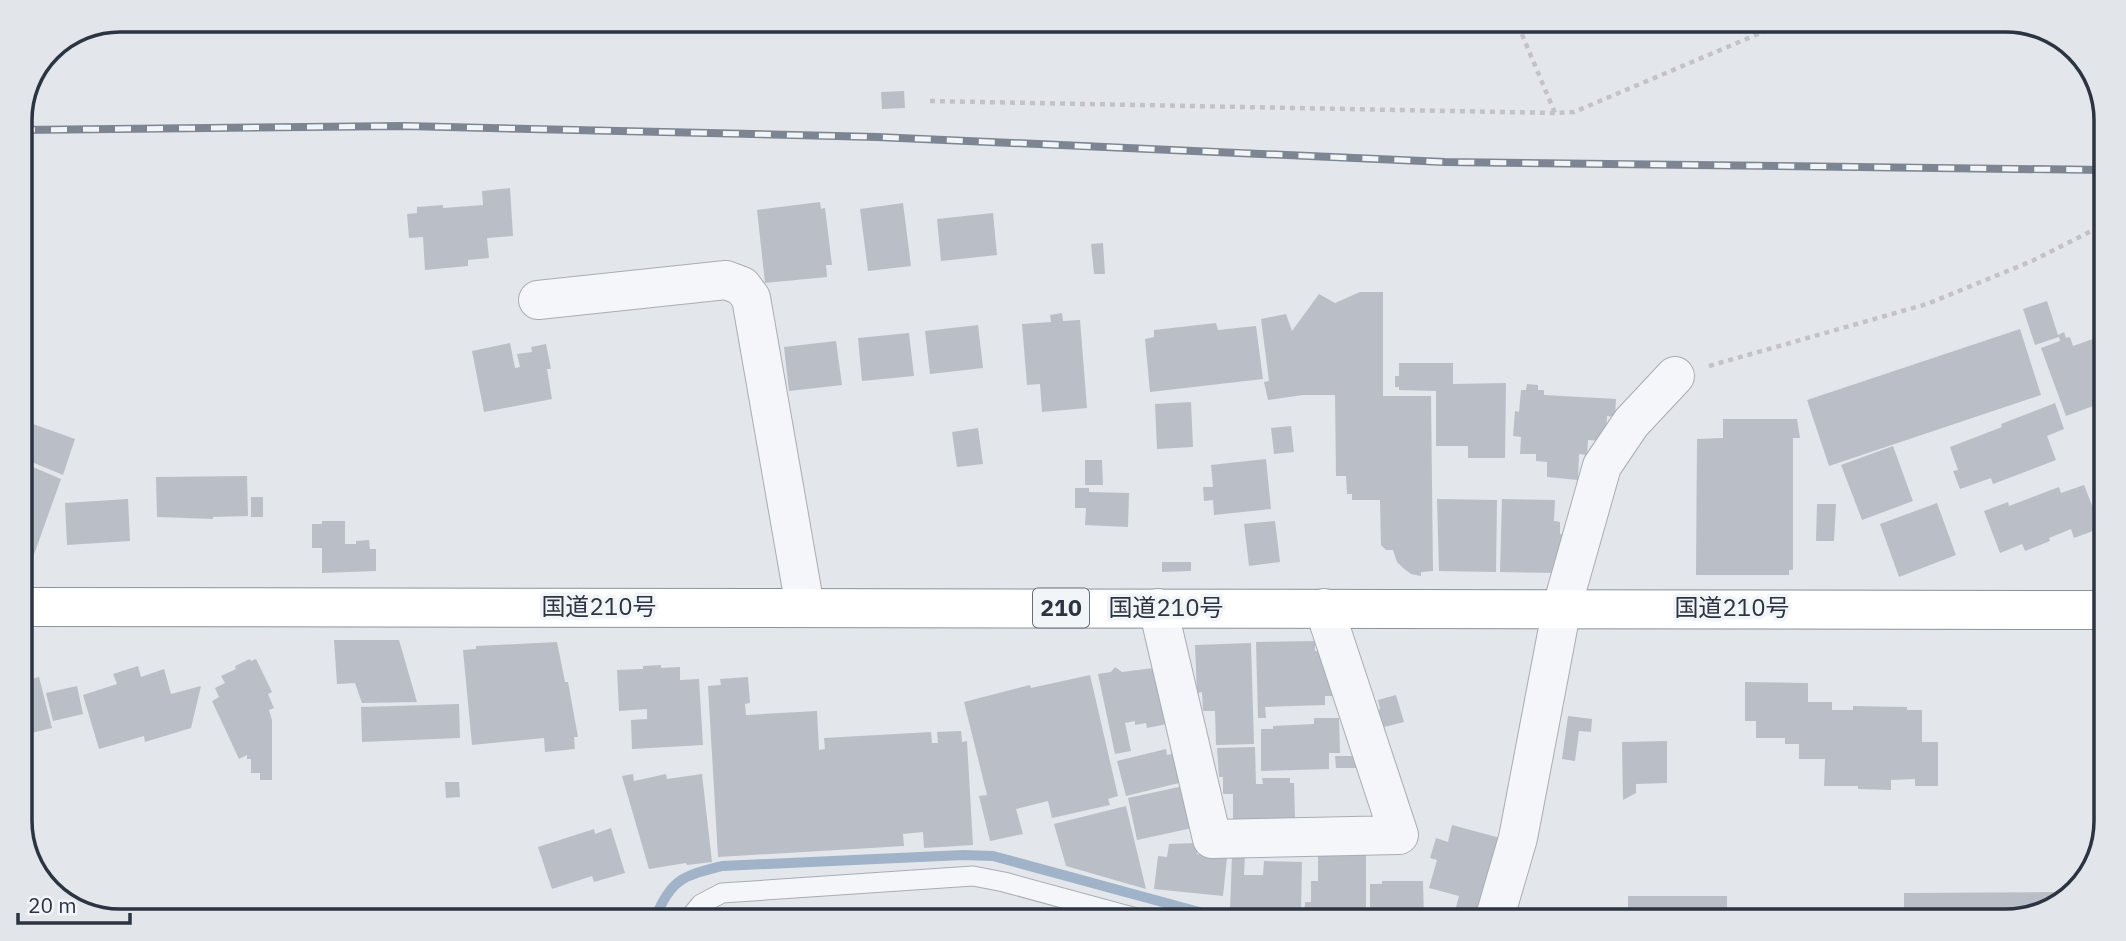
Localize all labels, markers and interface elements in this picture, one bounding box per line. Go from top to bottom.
road number: 210 [1033,588,1089,628]
street label: 国道210号 [541,590,657,622]
street label: 国道210号 [1108,591,1224,623]
street label: 国道210号 [1674,591,1790,623]
scale bar [18,881,130,925]
text: 20 m [28,891,77,919]

